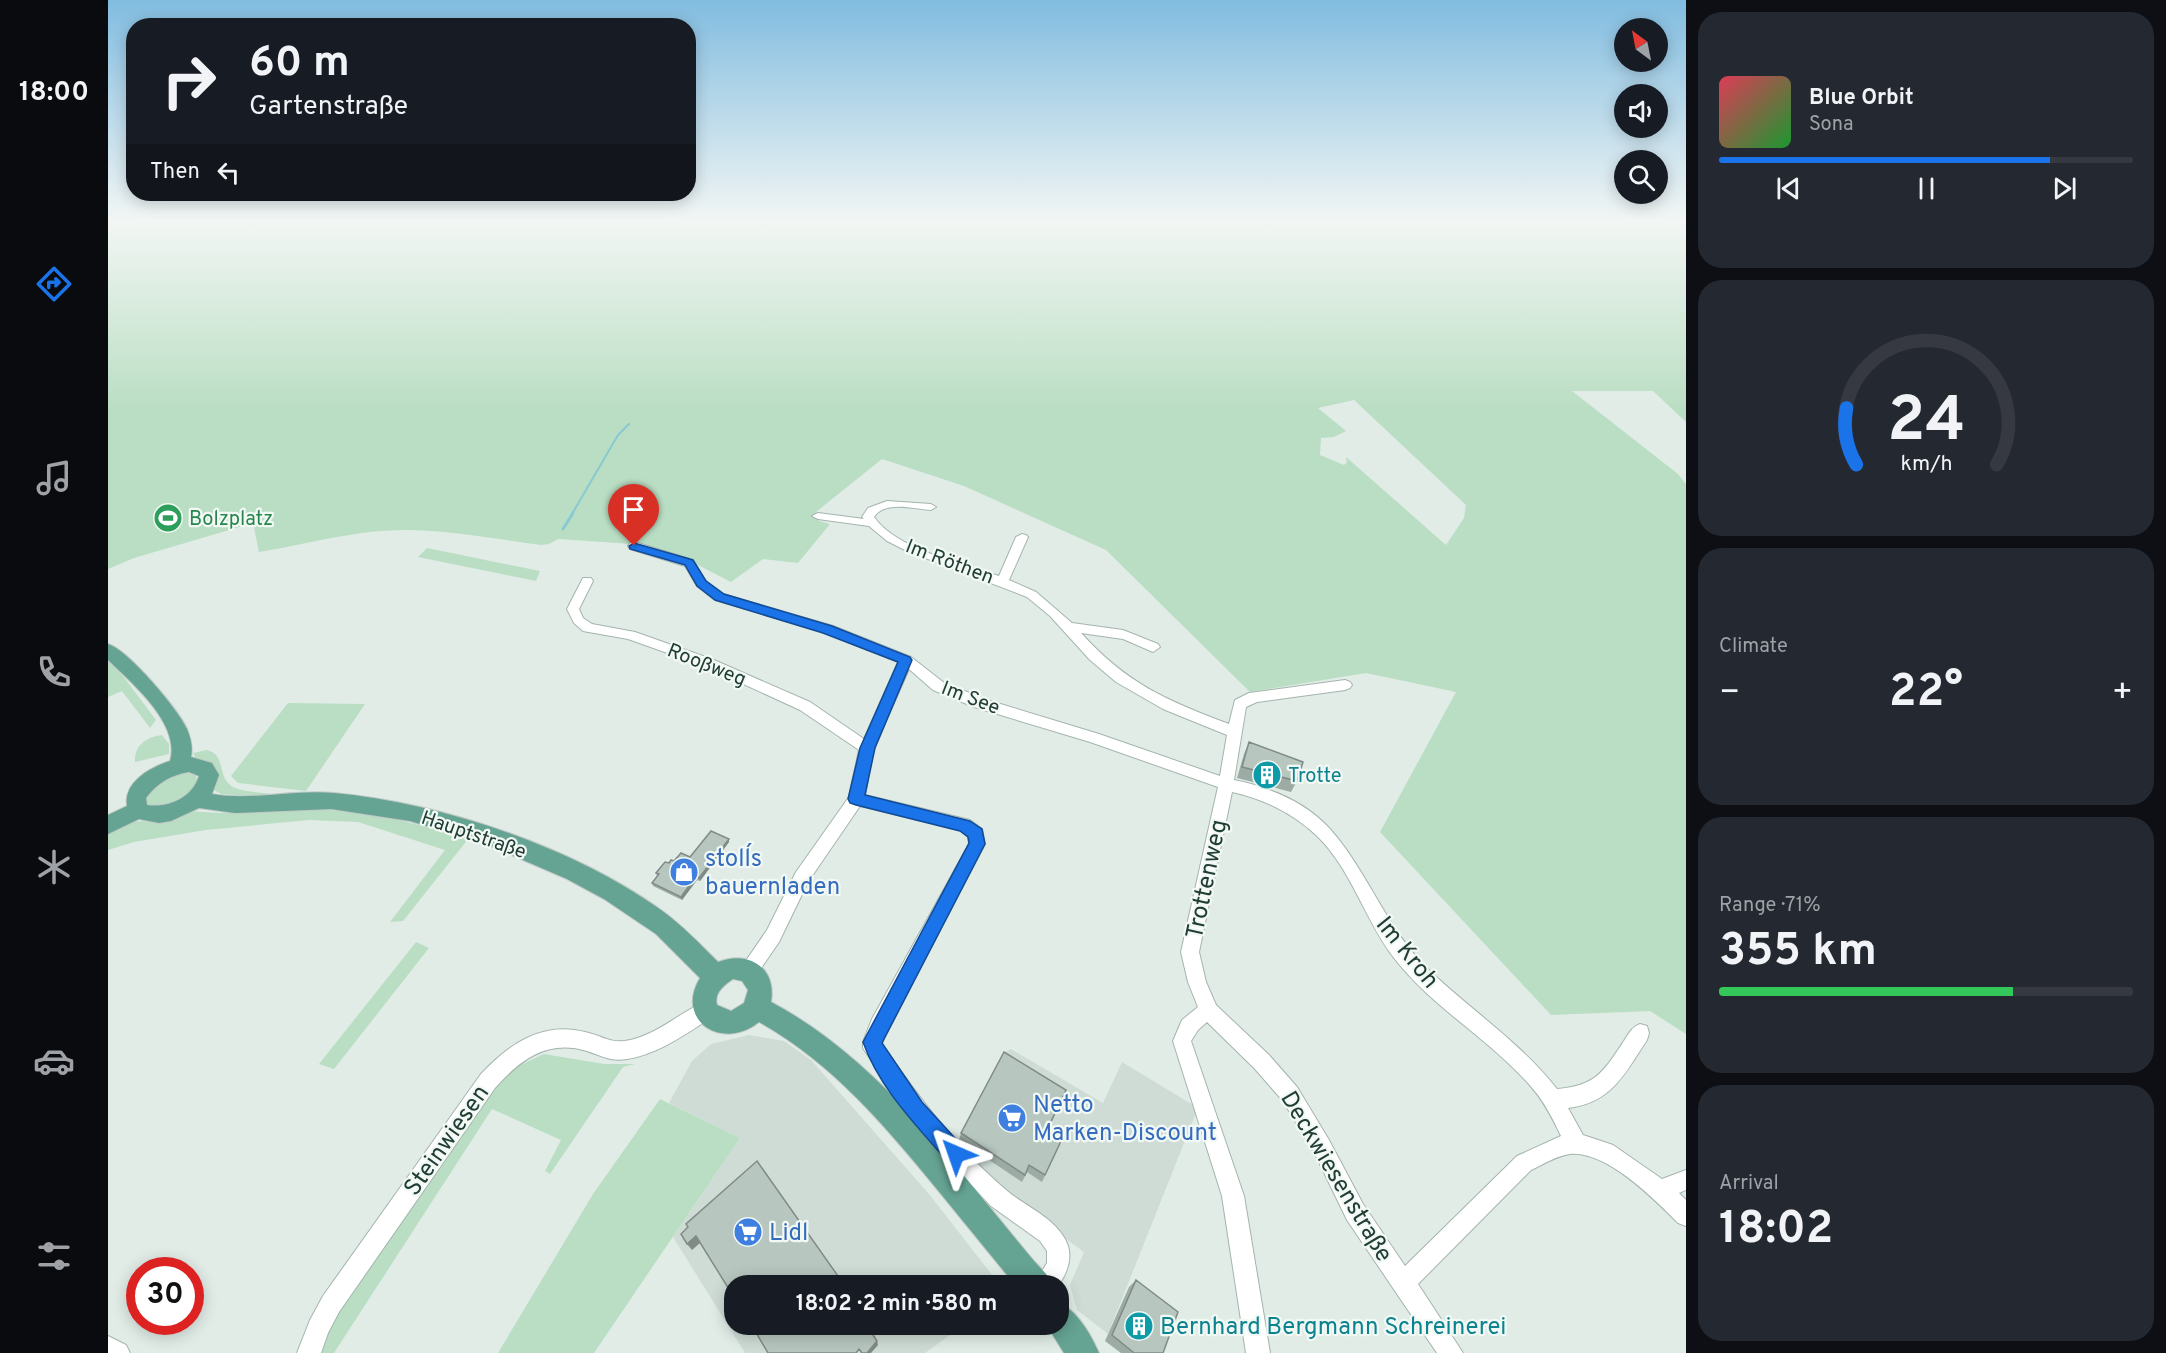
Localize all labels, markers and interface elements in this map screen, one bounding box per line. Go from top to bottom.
north arrow [1614,18,1668,72]
map controls [1614,18,1668,204]
text: 60 m [249,38,350,91]
icon: right [150,42,228,120]
text: 18:00 [19,76,89,110]
button: sound [1614,84,1668,138]
text: Blue Orbit [1809,85,1914,112]
text: Gartenstraße [249,90,408,124]
text: Sona [1809,112,1854,138]
button: search [1614,150,1668,204]
icon: left [212,156,245,189]
text: Then [150,159,200,186]
icon: previous [1772,172,1805,205]
icon: pause [1910,172,1943,205]
icon: next [2048,172,2081,205]
icon: directions [33,263,75,305]
text: 24 [1887,384,1965,463]
text: km/h [1900,452,1952,479]
icon: music [33,457,75,499]
pin [608,484,659,546]
icon: arrive [617,493,650,526]
sports icon: Bolzplatz [152,502,184,534]
place label: Bolzplatz [189,507,273,533]
street label: Im Röthen [901,534,997,592]
text: Climate [1719,634,1788,660]
street label: Rooßweg [663,638,750,693]
icon: phone [33,651,75,693]
text: 22° [1889,665,1963,722]
text: − [1719,673,1740,715]
text: + [2112,673,2133,715]
street label: Im See [937,676,1003,722]
building icon: Trotte [1251,759,1283,791]
place label: Trotte [1288,764,1342,790]
street label: Hauptstraße [417,806,529,866]
street label: Trottenweg [1181,817,1235,942]
place label: stoll´s bauernladen [705,843,840,903]
icon: climate [33,846,75,888]
shop icon: stoll´s bauernladen [668,856,700,888]
text: Range · 71% [1719,893,1821,919]
street label: Im Kroh [1368,911,1445,995]
text: 355 km [1719,924,1877,981]
icon: car [33,1040,75,1082]
street label: Steinwiesen [398,1080,497,1203]
street label: Deckwiesenstraße [1272,1086,1398,1268]
place label: Netto Marken-Discount [1033,1091,1217,1149]
supermarket icon: Netto Marken-Discount [996,1102,1028,1134]
position arrow [924,1122,988,1186]
text: Arrival [1719,1171,1779,1197]
text: 18:02 [1719,1202,1833,1259]
supermarket icon: Lidl [732,1216,764,1248]
place label: Lidl [769,1219,808,1249]
icon: filters [33,1235,75,1277]
speed limit sign: 30 [126,1257,204,1335]
text: 18:02 · 2 min · 580 m [796,1291,997,1318]
building icon: Bernhard Bergmann Schreinerei [1123,1310,1155,1342]
place label: Bernhard Bergmann Schreinerei [1160,1313,1506,1343]

